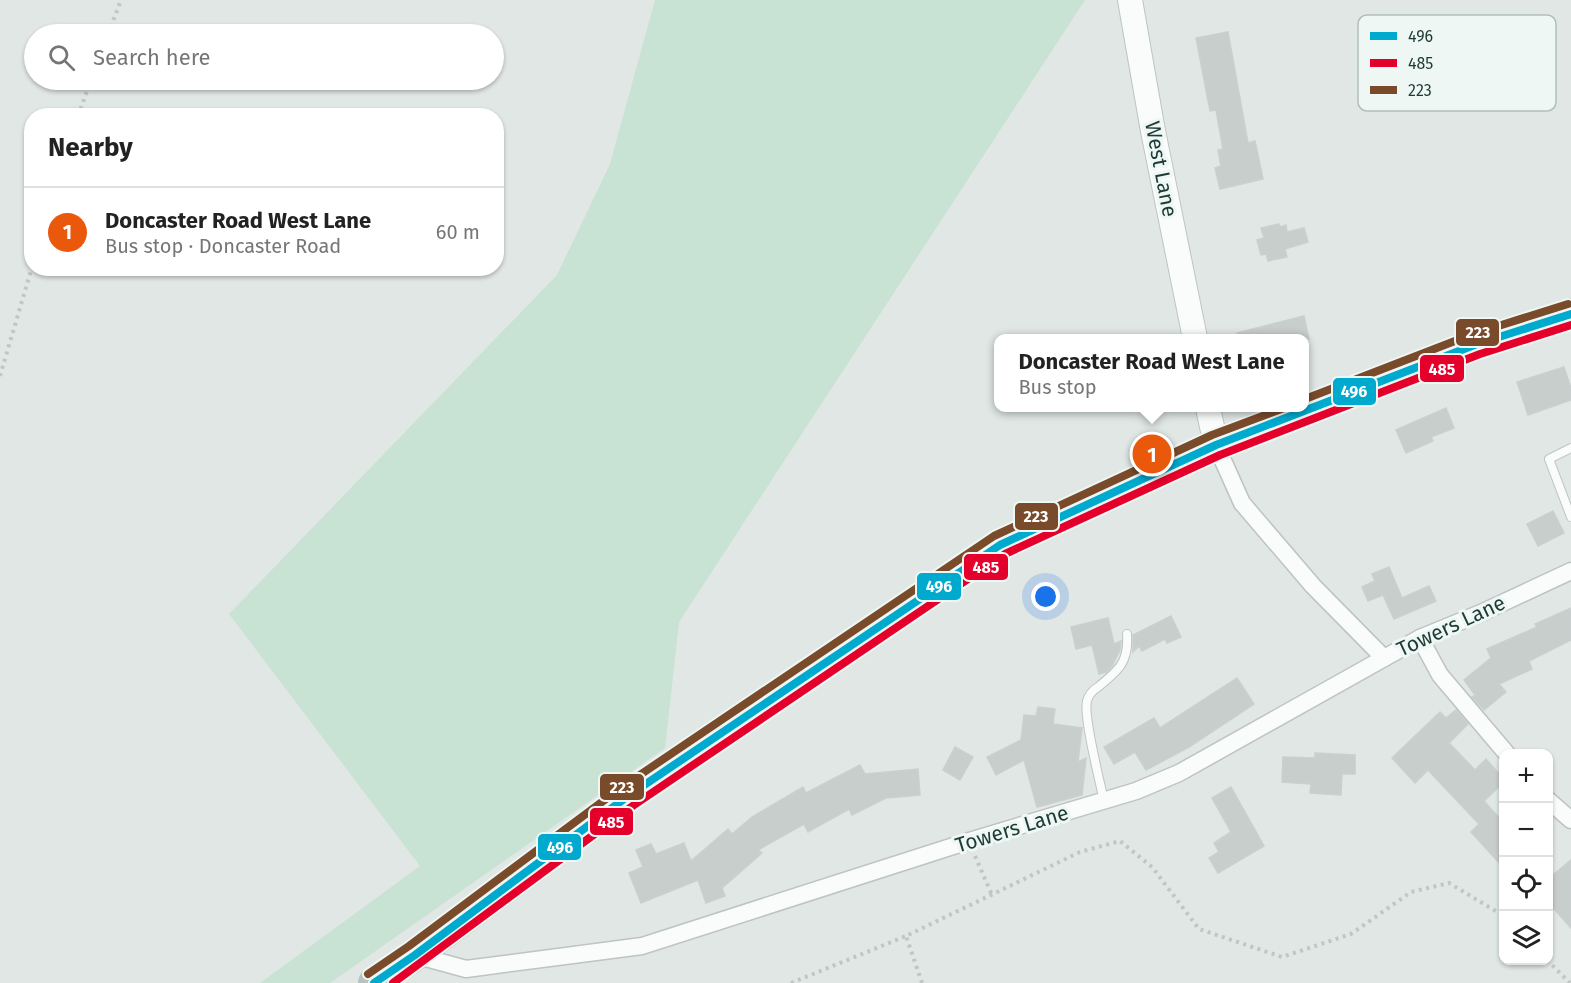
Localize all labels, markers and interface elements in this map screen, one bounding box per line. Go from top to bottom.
legend [1358,15,1556,111]
search box [24,24,504,90]
text: 496 [1408,27,1433,46]
icon: search [45,41,78,74]
text: Search here [93,44,211,71]
text: 485 [1408,54,1433,73]
text: 223 [1408,81,1432,100]
street label: West Lane [1139,119,1183,219]
text: Nearby [48,132,133,163]
text: Doncaster Road West Lane [105,207,371,234]
text: 1 [63,220,72,244]
text: 60 m [436,220,480,244]
text: Bus stop · Doncaster Road [105,234,341,258]
line badge: 223 [1455,318,1500,347]
text: 223 [1466,323,1490,342]
popup [994,334,1309,412]
text: Doncaster Road West Lane [1018,348,1285,375]
line badge: 485 [1419,354,1465,383]
text: 485 [1429,360,1456,379]
text: Bus stop [1018,375,1097,399]
line badge: 496 [1332,377,1377,406]
text: 496 [1341,382,1367,401]
pin: 1 [1132,432,1172,476]
line badge: 223 [1014,502,1059,531]
text: 223 [1024,507,1048,526]
line badge: 485 [963,553,1009,581]
text: 485 [973,558,1000,577]
line badge: 496 [916,572,962,601]
text: 496 [926,577,952,596]
your location [1031,582,1060,611]
street label: Towers Lane [1392,589,1510,663]
map controls [1499,749,1553,965]
button: + [1499,749,1553,803]
line badge: 223 [599,773,645,801]
text: 223 [610,778,634,797]
street label: Towers Lane [952,799,1072,859]
button: − [1499,803,1553,857]
line badge: 485 [589,807,634,836]
text: 485 [598,813,625,832]
line badge: 496 [537,833,582,861]
text: 496 [547,838,573,857]
button: locate [1499,857,1553,911]
button: layers [1499,911,1553,965]

